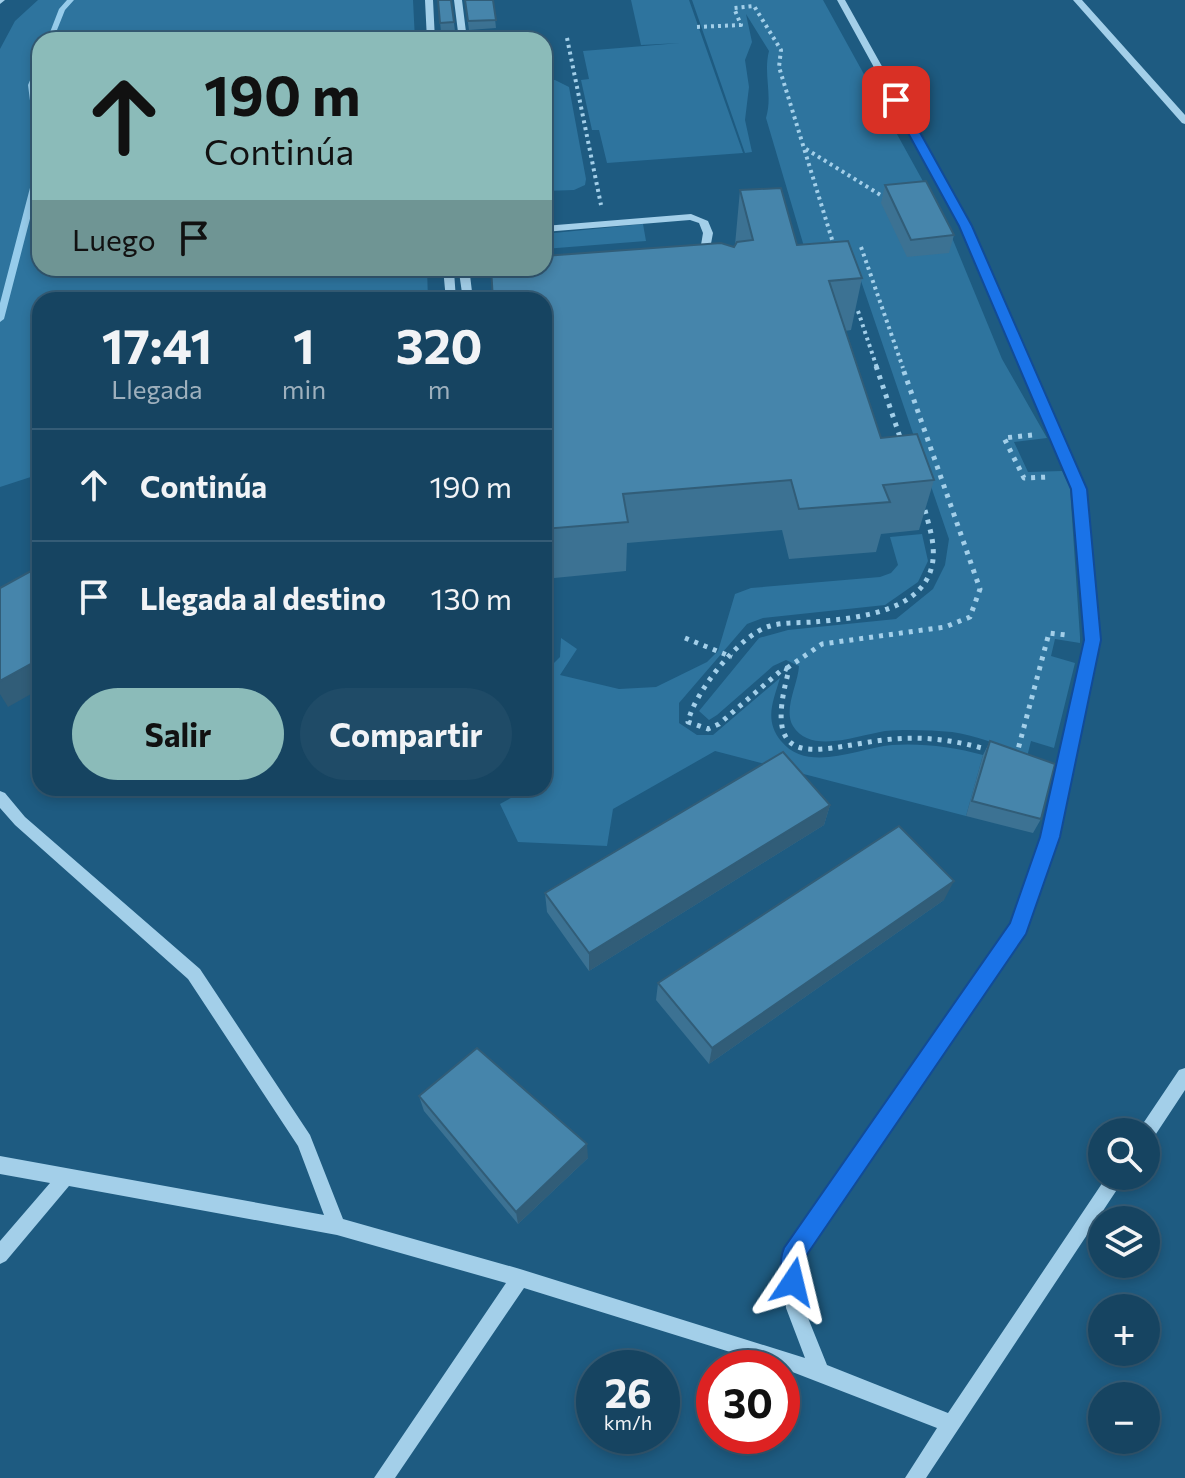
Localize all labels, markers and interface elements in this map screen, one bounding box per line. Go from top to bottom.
text: 190 m [204,59,361,128]
icon: ahead [72,64,176,168]
pin [862,66,930,134]
icon: arrive [874,78,918,122]
text: Continúa [204,128,354,172]
icon: arrive [172,216,216,260]
text: Luego [72,220,156,257]
text: 17:41 [102,315,212,374]
text: 1 [293,315,315,374]
text: 320 [396,315,482,374]
text: Llegada [111,373,203,404]
text: min [282,373,326,404]
text: m [428,373,450,404]
icon: ahead [72,463,116,507]
text: Continúa [140,467,267,504]
text: 190 m [429,467,512,504]
icon: arrive [72,575,116,619]
text: Llegada al destino [140,579,386,616]
text: 130 m [431,579,512,616]
button: Salir [72,688,284,780]
button: Compartir [300,688,512,780]
map controls [1088,1118,1160,1454]
button: search [1088,1118,1160,1190]
button: layers [1088,1206,1160,1278]
position arrow [751,1240,835,1324]
button: + [1088,1294,1160,1366]
speed limit sign: 30 [696,1350,800,1454]
text: 26 [604,1367,652,1416]
button: − [1088,1382,1160,1454]
text: km/h [604,1410,652,1434]

